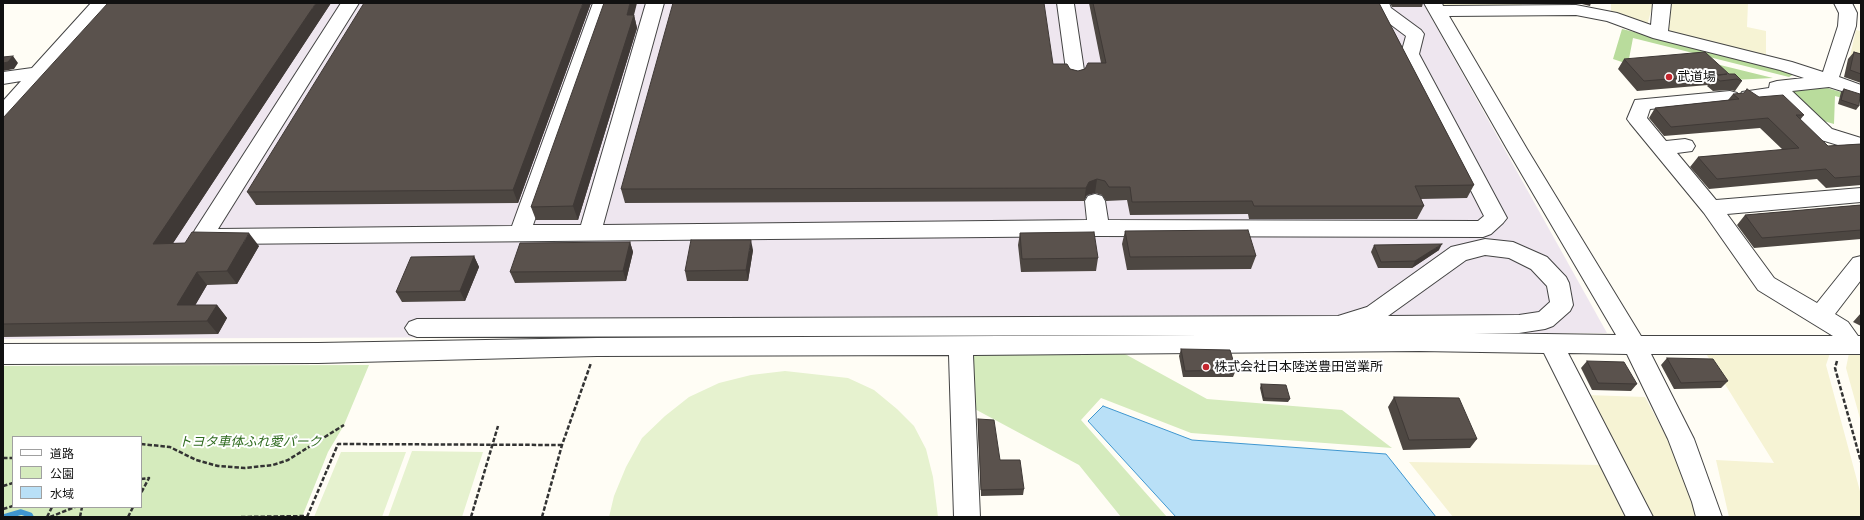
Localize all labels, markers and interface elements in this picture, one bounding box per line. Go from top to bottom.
place label: 武道場 [1677,69,1716,85]
marker: 武道場 [1664,72,1674,82]
place label: 株式会社日本陸送豊田営業所 [1214,359,1383,375]
marker: 株式会社日本陸送豊田営業所 [1201,362,1211,372]
park label: トヨタ車体ふれ愛パーク [179,434,321,450]
legend [12,436,142,508]
text: 道路 [50,447,74,461]
text: 公園 [50,467,74,481]
text: 水域 [50,487,74,501]

